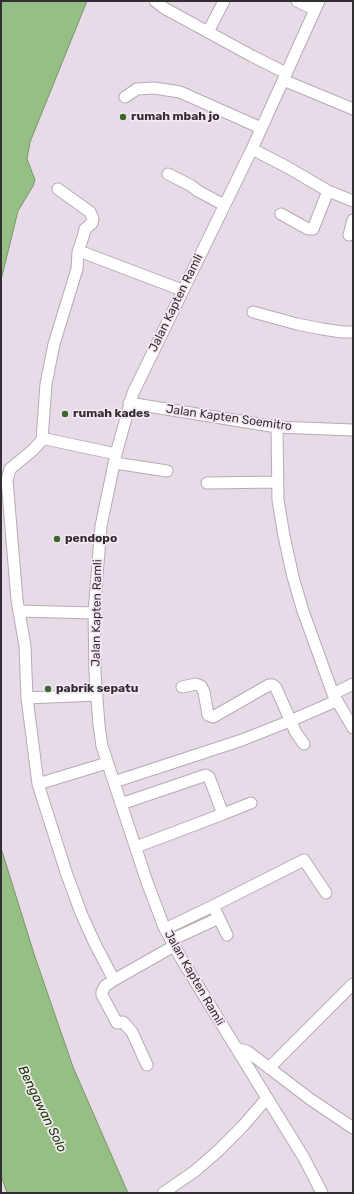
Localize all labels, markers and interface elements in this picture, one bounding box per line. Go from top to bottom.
place label: rumah mbah jo [131,110,220,124]
marker: rumah mbah jo [118,112,128,122]
street label: Jalan Kapten Ramli [146,252,206,354]
street label: Jalan Kapten Soemitro [165,402,293,434]
place label: rumah kades [73,407,150,421]
marker: rumah kades [60,409,70,419]
place label: pendopo [65,532,117,546]
marker: pendopo [52,534,62,544]
street label: Jalan Kapten Ramli [89,559,105,667]
place label: pabrik sepatu [56,682,138,696]
marker: pabrik sepatu [43,684,53,694]
street label: Jalan Kapten Ramli [161,928,227,1028]
water label: Bengawan Solo [14,1063,70,1155]

